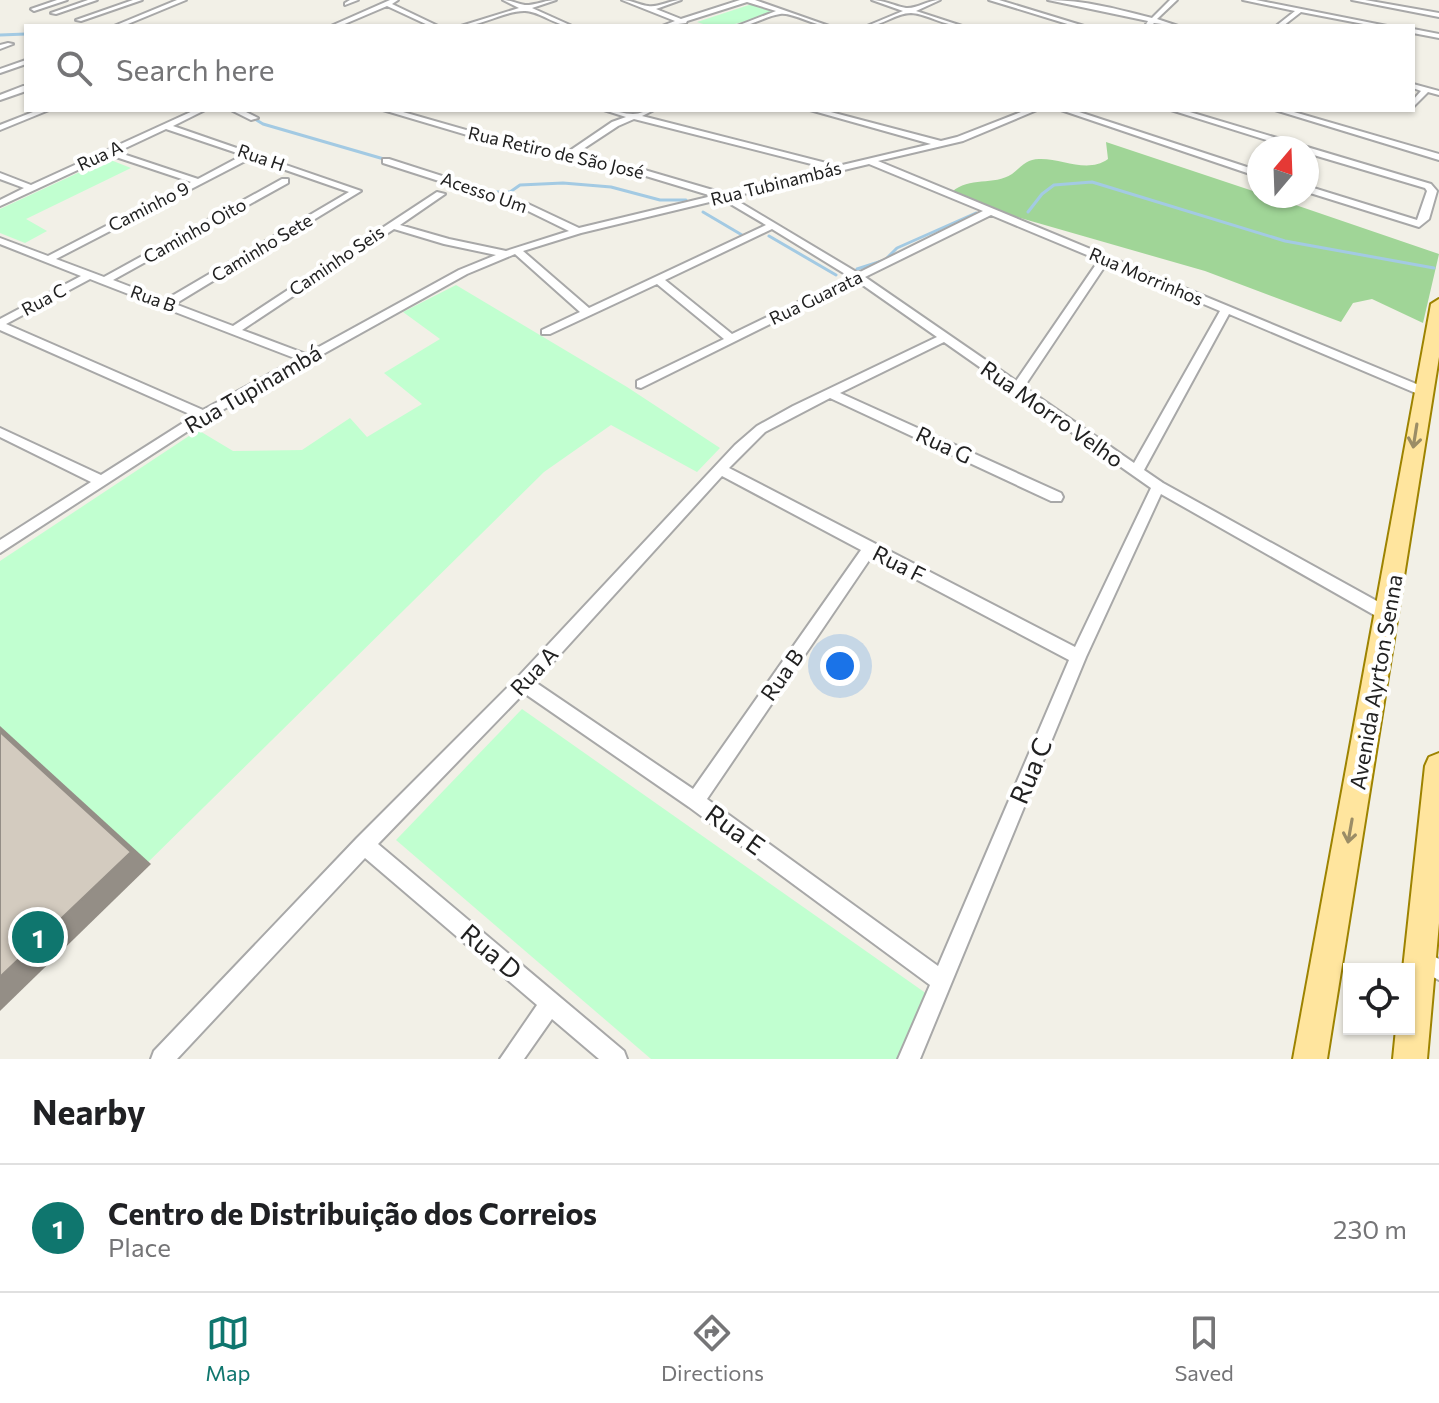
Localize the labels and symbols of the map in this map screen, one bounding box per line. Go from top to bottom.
street label: Rua Retiro de São José [466,121,646,183]
street label: Rua A [73,135,126,175]
north arrow [1247,136,1319,208]
street label: Rua H [235,139,288,175]
street label: Rua Tubinambás [708,156,843,210]
street label: Acesso Um [438,167,530,217]
street label: Caminho 9 [104,176,193,236]
street label: Caminho Oito [139,193,250,267]
street label: Caminho Sete [207,208,316,286]
street label: Caminho Seis [285,220,388,300]
street label: Rua Morrinhos [1086,242,1206,310]
street label: Rua Guarata [765,265,866,329]
street label: Rua C [18,278,70,320]
street label: Rua B [128,280,179,316]
street label: Rua Tupinambá [179,338,326,439]
street label: Rua Morro Velho [976,354,1129,473]
street label: Rua G [912,420,977,469]
one-way arrow [1407,423,1422,448]
street label: Rua F [868,539,930,588]
street label: Avenida Ayrton Senna [1343,572,1408,792]
street label: Rua A [504,640,563,701]
street label: Rua B [754,644,809,706]
your location [820,646,860,686]
street label: Rua C [1002,733,1057,808]
street label: Rua E [700,797,772,861]
one-way arrow [1342,818,1357,843]
pin: 1 [12,907,64,967]
street label: Rua D [455,917,529,985]

